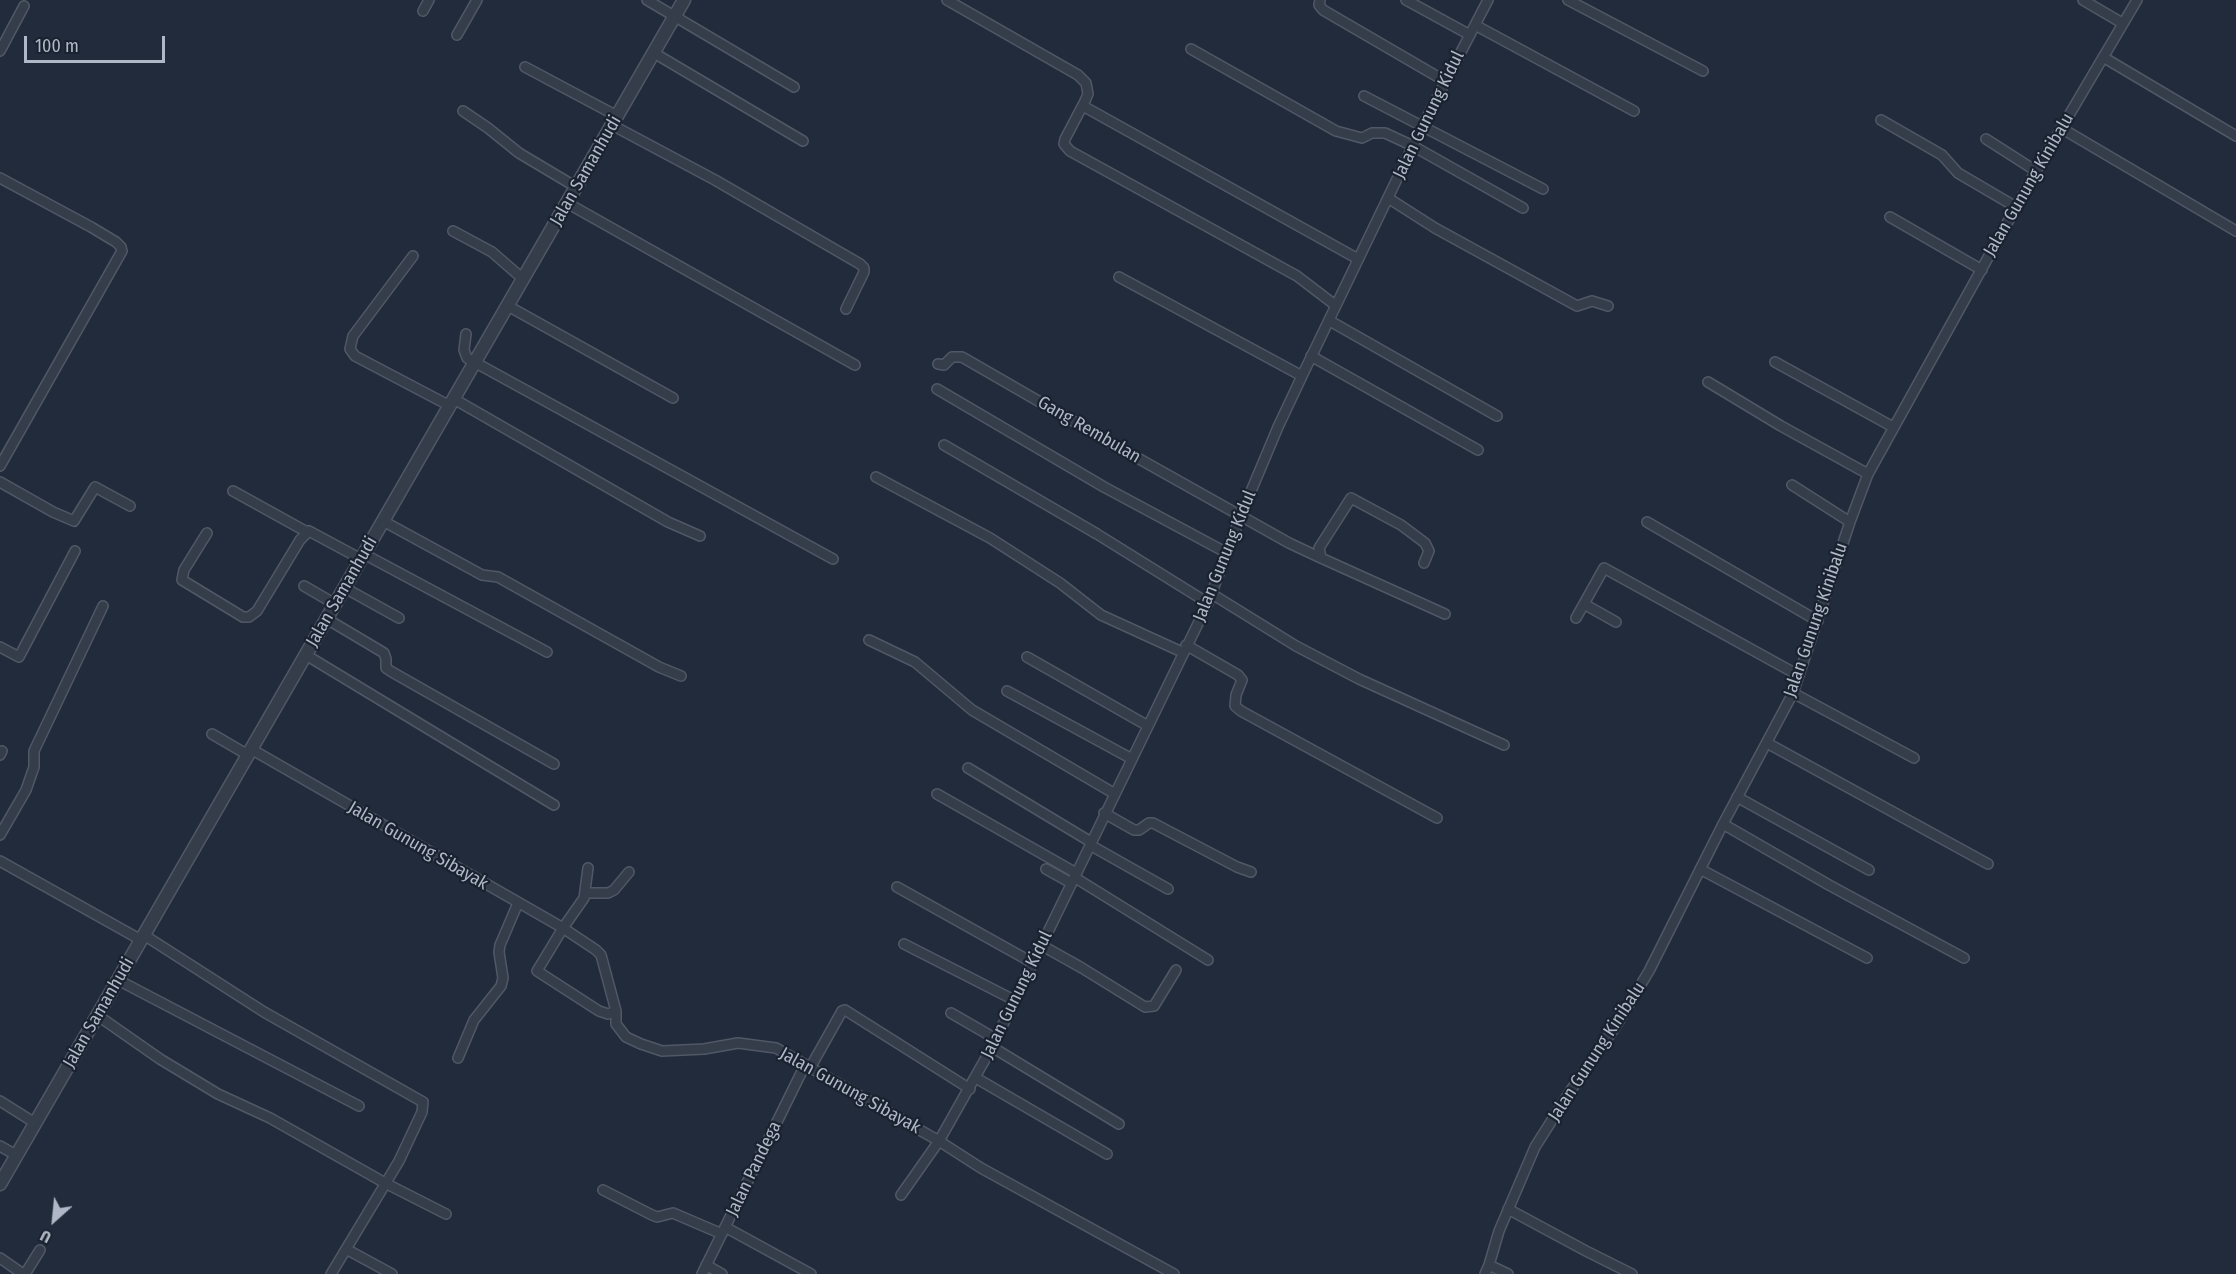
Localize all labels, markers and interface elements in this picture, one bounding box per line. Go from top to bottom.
scale bar [27,24,168,62]
text: 100 m [35,35,79,57]
street label: Jalan Gunung Kidul [1389,48,1469,182]
street label: Jalan Gunung Kinibalu [1979,110,2079,260]
street label: Jalan Samanhudi [546,112,626,230]
street label: Gang Rembulan [1034,392,1144,468]
street label: Jalan Gunung Kidul [1189,487,1261,625]
street label: Jalan Samanhudi [302,533,382,651]
street label: Jalan Gunung Kinibalu [1779,540,1853,700]
street label: Jalan Gunung Sibayak [344,797,492,895]
street label: Jalan Gunung Kidul [977,928,1057,1062]
street label: Jalan Samanhudi [59,954,139,1072]
street label: Jalan Gunung Kinibalu [1544,978,1650,1126]
street label: Jalan Gunung Sibayak [776,1043,924,1139]
street label: Jalan Pandega [722,1118,786,1220]
north arrow [24,1190,84,1250]
text: U [37,1226,54,1247]

